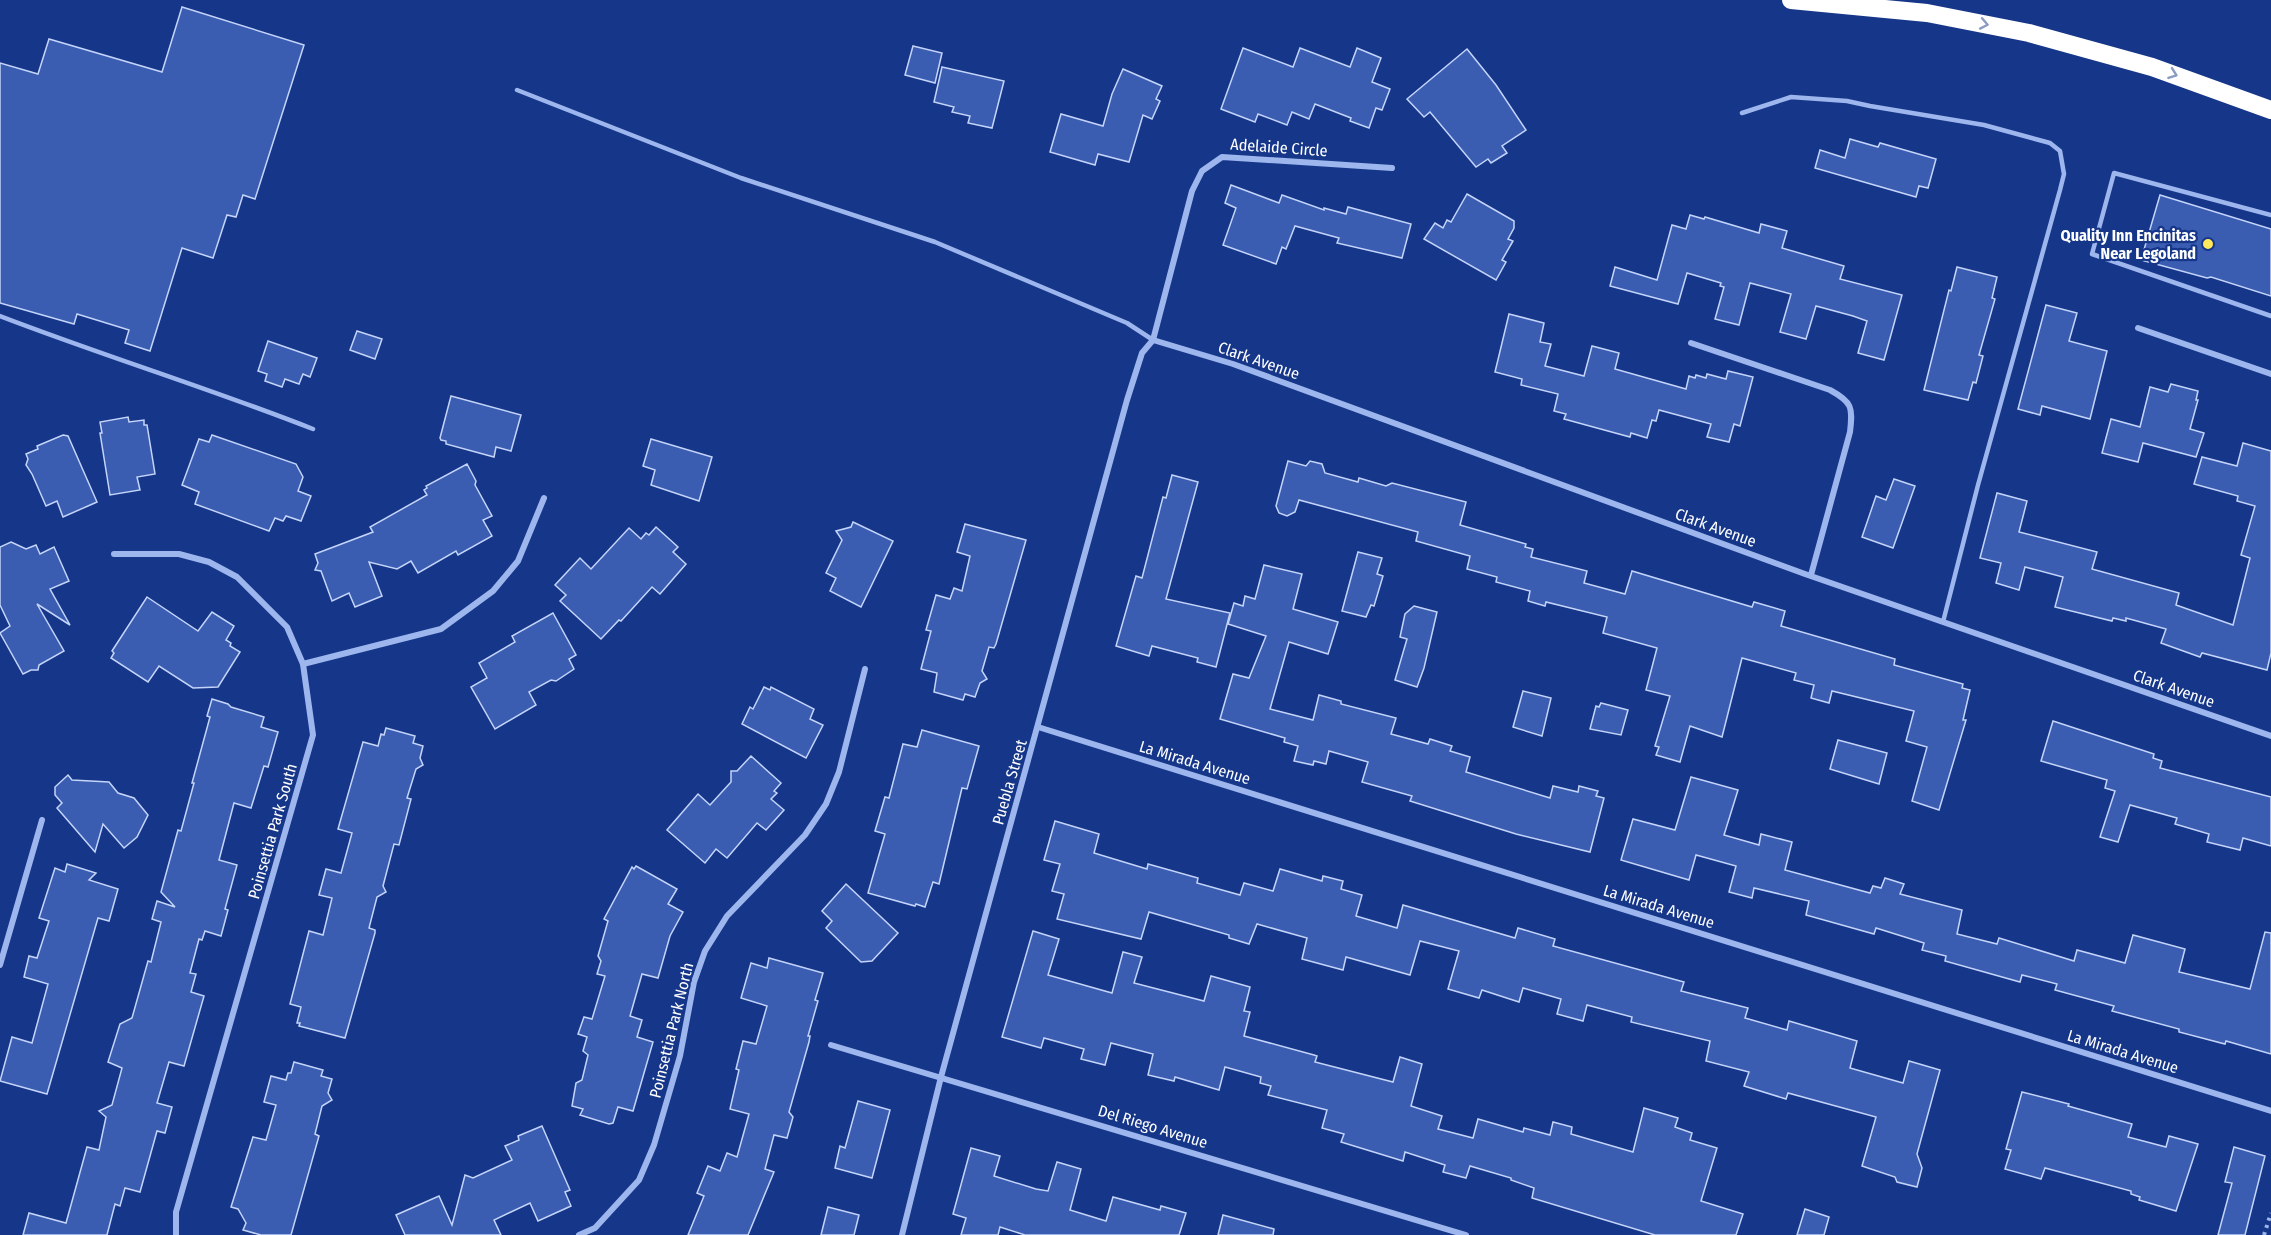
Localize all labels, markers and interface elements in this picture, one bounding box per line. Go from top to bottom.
one-way arrow [1979,17,1989,30]
one-way arrow [2167,67,2178,80]
street label: Adelaide Circle [1230,135,1328,160]
place label: Quality Inn Encinitas Near Legoland [2061,226,2196,263]
marker: Quality Inn Encinitas Near Legoland [2201,237,2215,251]
street label: Clark Avenue [1216,338,1302,383]
street label: Clark Avenue [1673,504,1759,551]
street label: Clark Avenue [2131,666,2217,711]
street label: Puebla Street [988,737,1031,827]
street label: La Mirada Avenue [1137,737,1253,788]
street label: Poinsettia Park South [244,761,301,901]
street label: La Mirada Avenue [1601,881,1717,932]
street label: Poinsettia Park North [645,960,698,1100]
street label: La Mirada Avenue [2065,1026,2181,1077]
street label: Del Riego Avenue [1096,1101,1210,1152]

